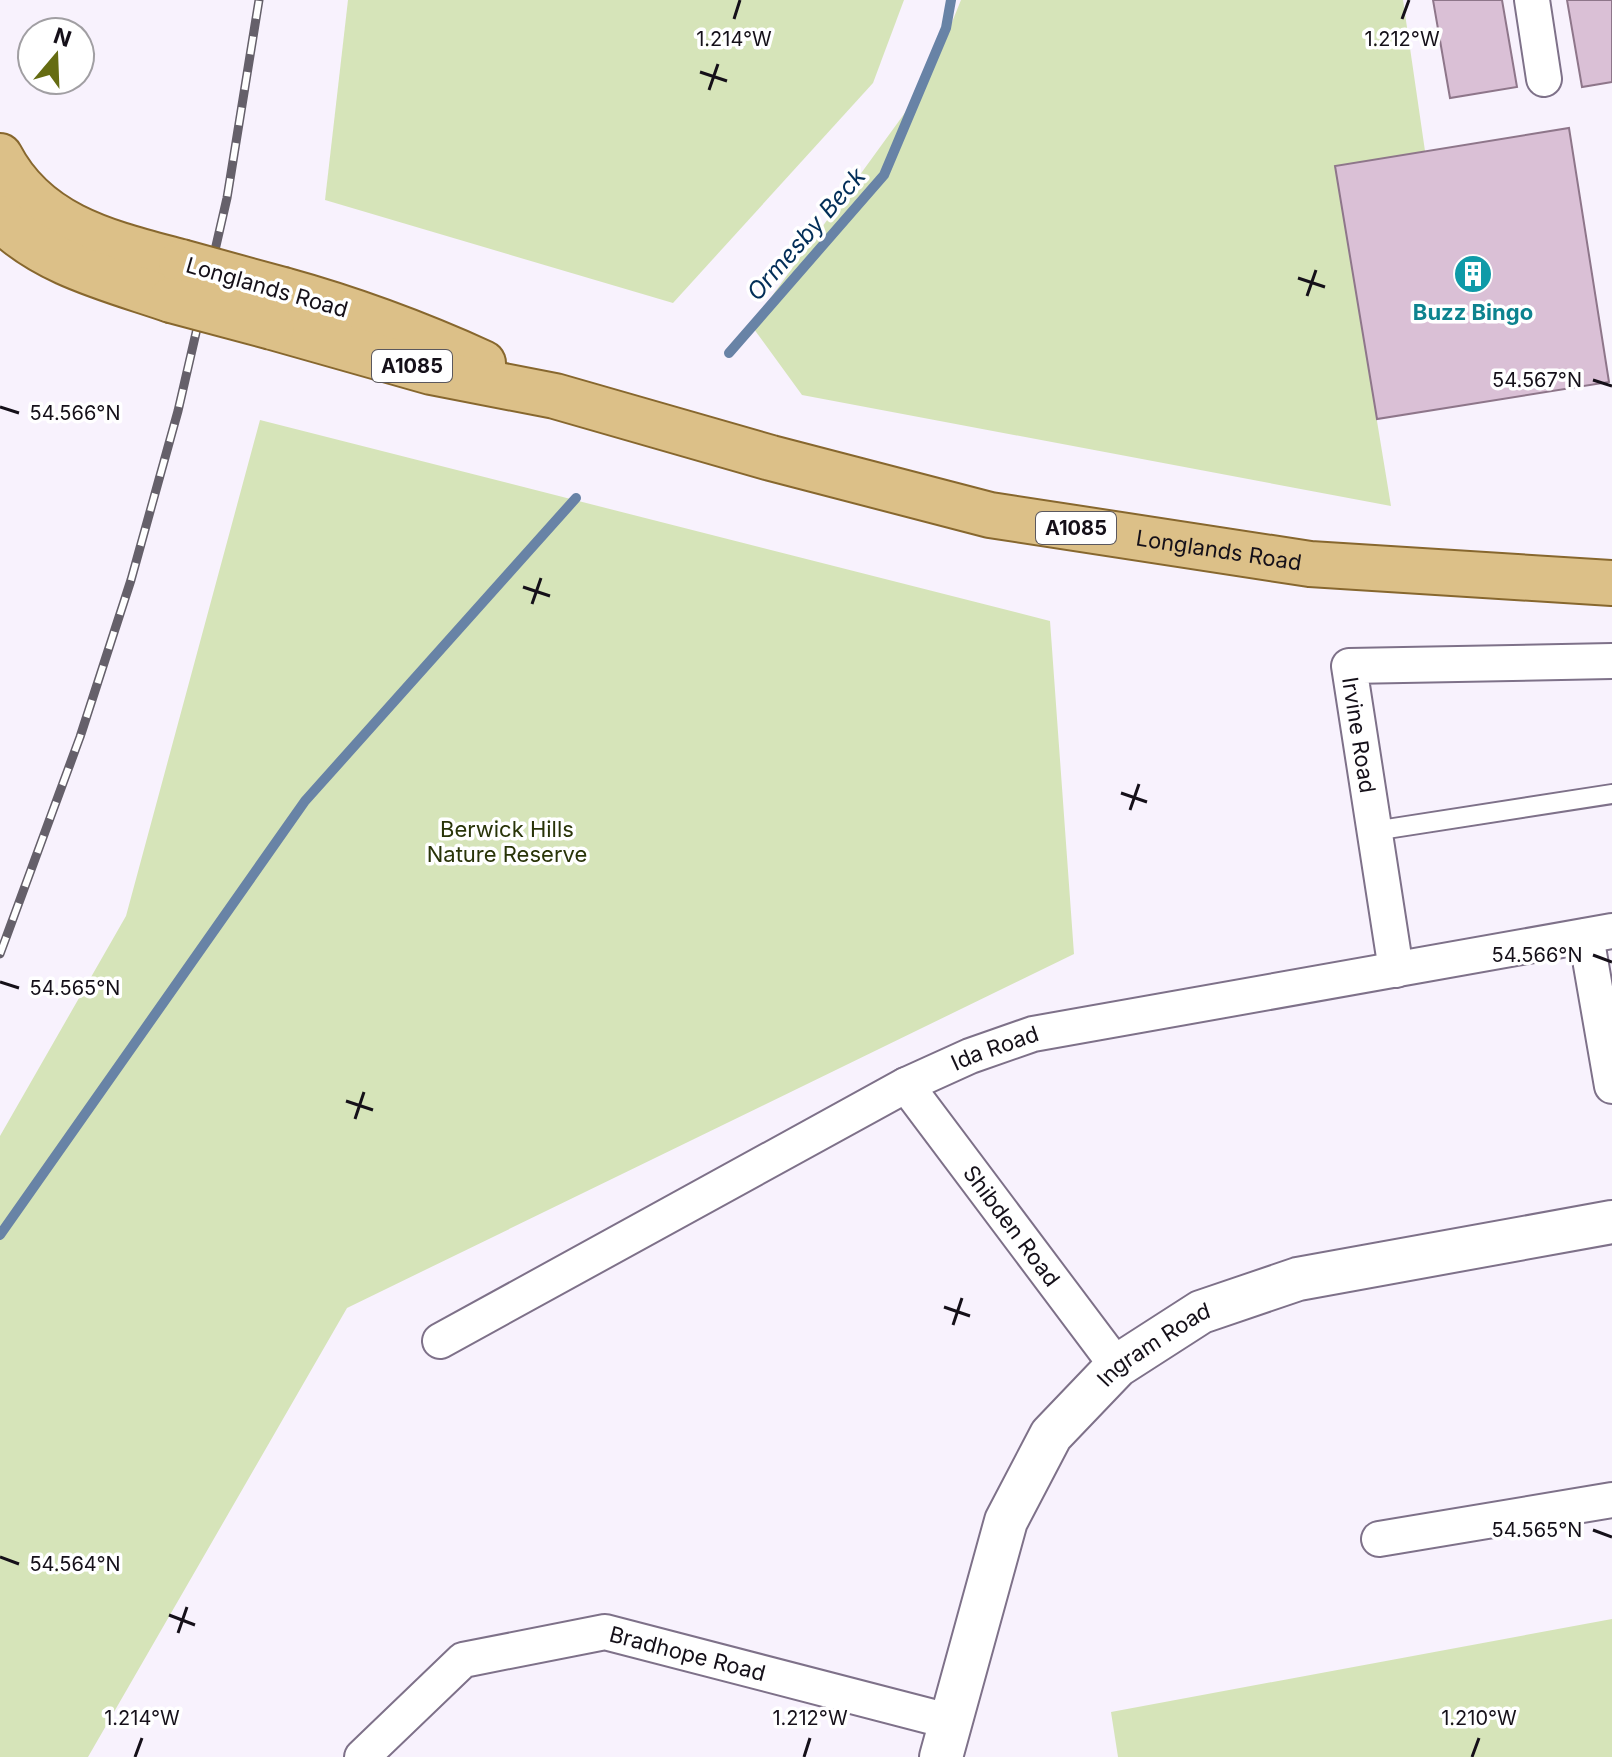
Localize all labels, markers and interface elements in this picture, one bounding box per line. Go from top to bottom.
north arrow [16,16,96,96]
text: N [50,22,75,52]
text: 1.214°W [696,27,772,51]
text: 1.212°W [1364,27,1440,51]
water label: Ormesby Beck [741,161,872,306]
street label: Longlands Road [183,251,351,323]
building icon: Buzz Bingo [1452,253,1494,295]
place label: Buzz Bingo [1413,299,1533,325]
road number: A1085 [372,350,452,382]
text: 54.567°N [1492,368,1582,392]
text: 54.566°N [29,401,121,425]
road number: A1085 [1036,512,1116,544]
street label: Longlands Road [1134,525,1303,576]
street label: Irvine Road [1337,675,1381,795]
park label: Berwick Hills Nature Reserve [427,816,587,867]
text: 54.566°N [1491,943,1583,967]
text: 54.565°N [30,976,120,1000]
street label: Ida Road [947,1020,1042,1076]
street label: Shibden Road [958,1160,1065,1291]
street label: Ingram Road [1092,1297,1213,1392]
text: 54.565°N [1492,1518,1582,1542]
text: 54.564°N [29,1552,121,1576]
street label: Bradhope Road [607,1621,768,1686]
text: 1.214°W [104,1706,180,1730]
text: 1.212°W [772,1706,848,1730]
text: 1.210°W [1441,1706,1517,1730]

